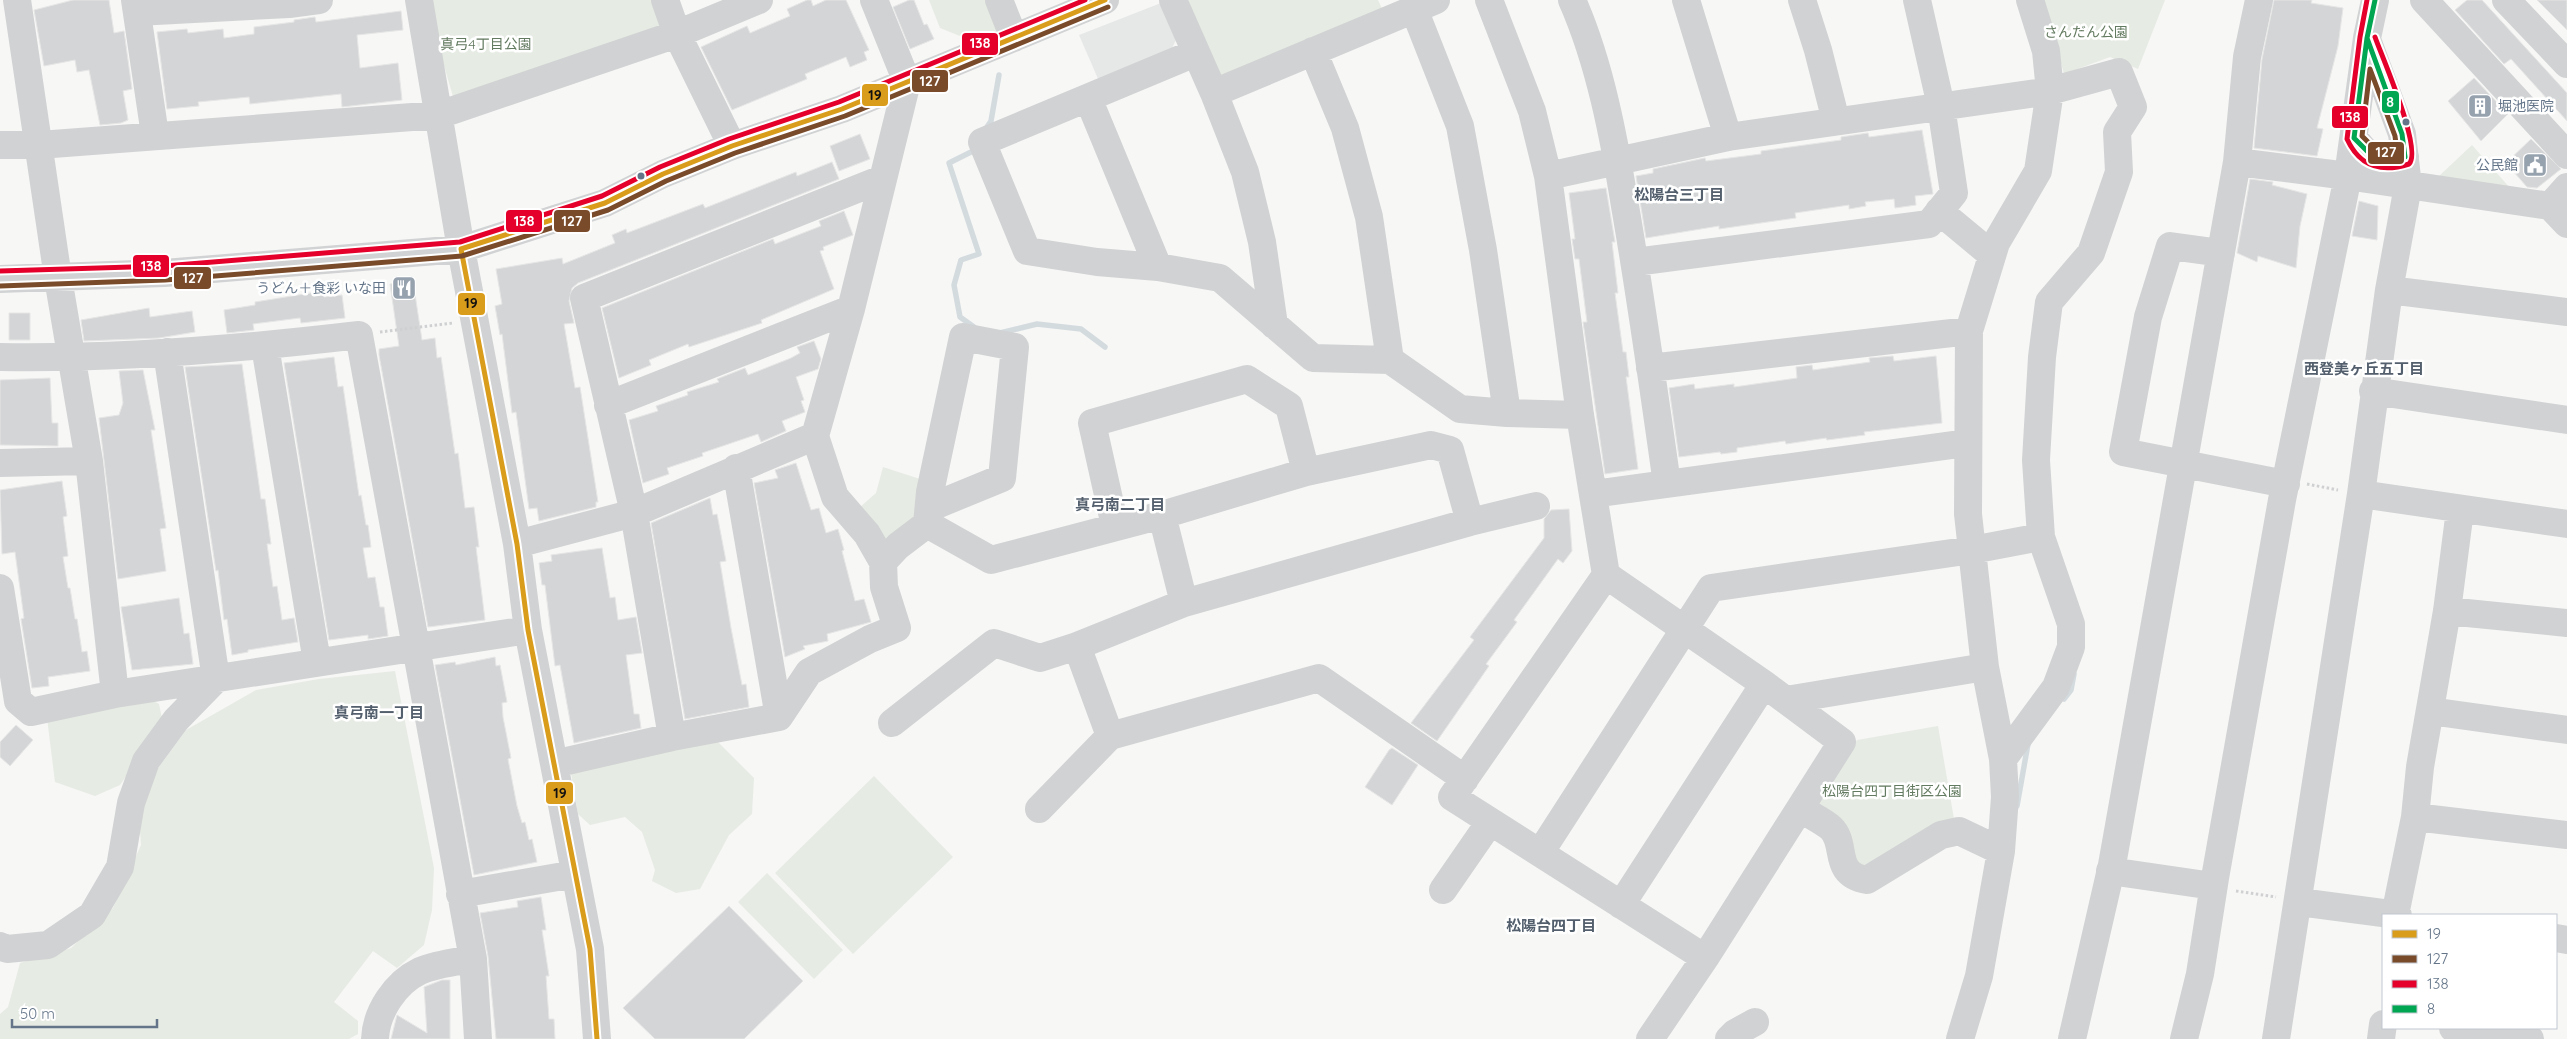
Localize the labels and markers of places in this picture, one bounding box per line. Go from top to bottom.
building icon: 堀池医院 [2467,93,2493,119]
place label: 堀池医院 [2498,97,2554,115]
unlabelled marker [2401,117,2411,127]
public building icon: 公民館 [2522,152,2548,178]
place label: 公民館 [2476,156,2518,174]
unlabelled marker [636,171,646,181]
restaurant icon: うどん＋食彩 いな田 [391,275,417,301]
place label: うどん＋食彩 いな田 [256,279,386,297]

